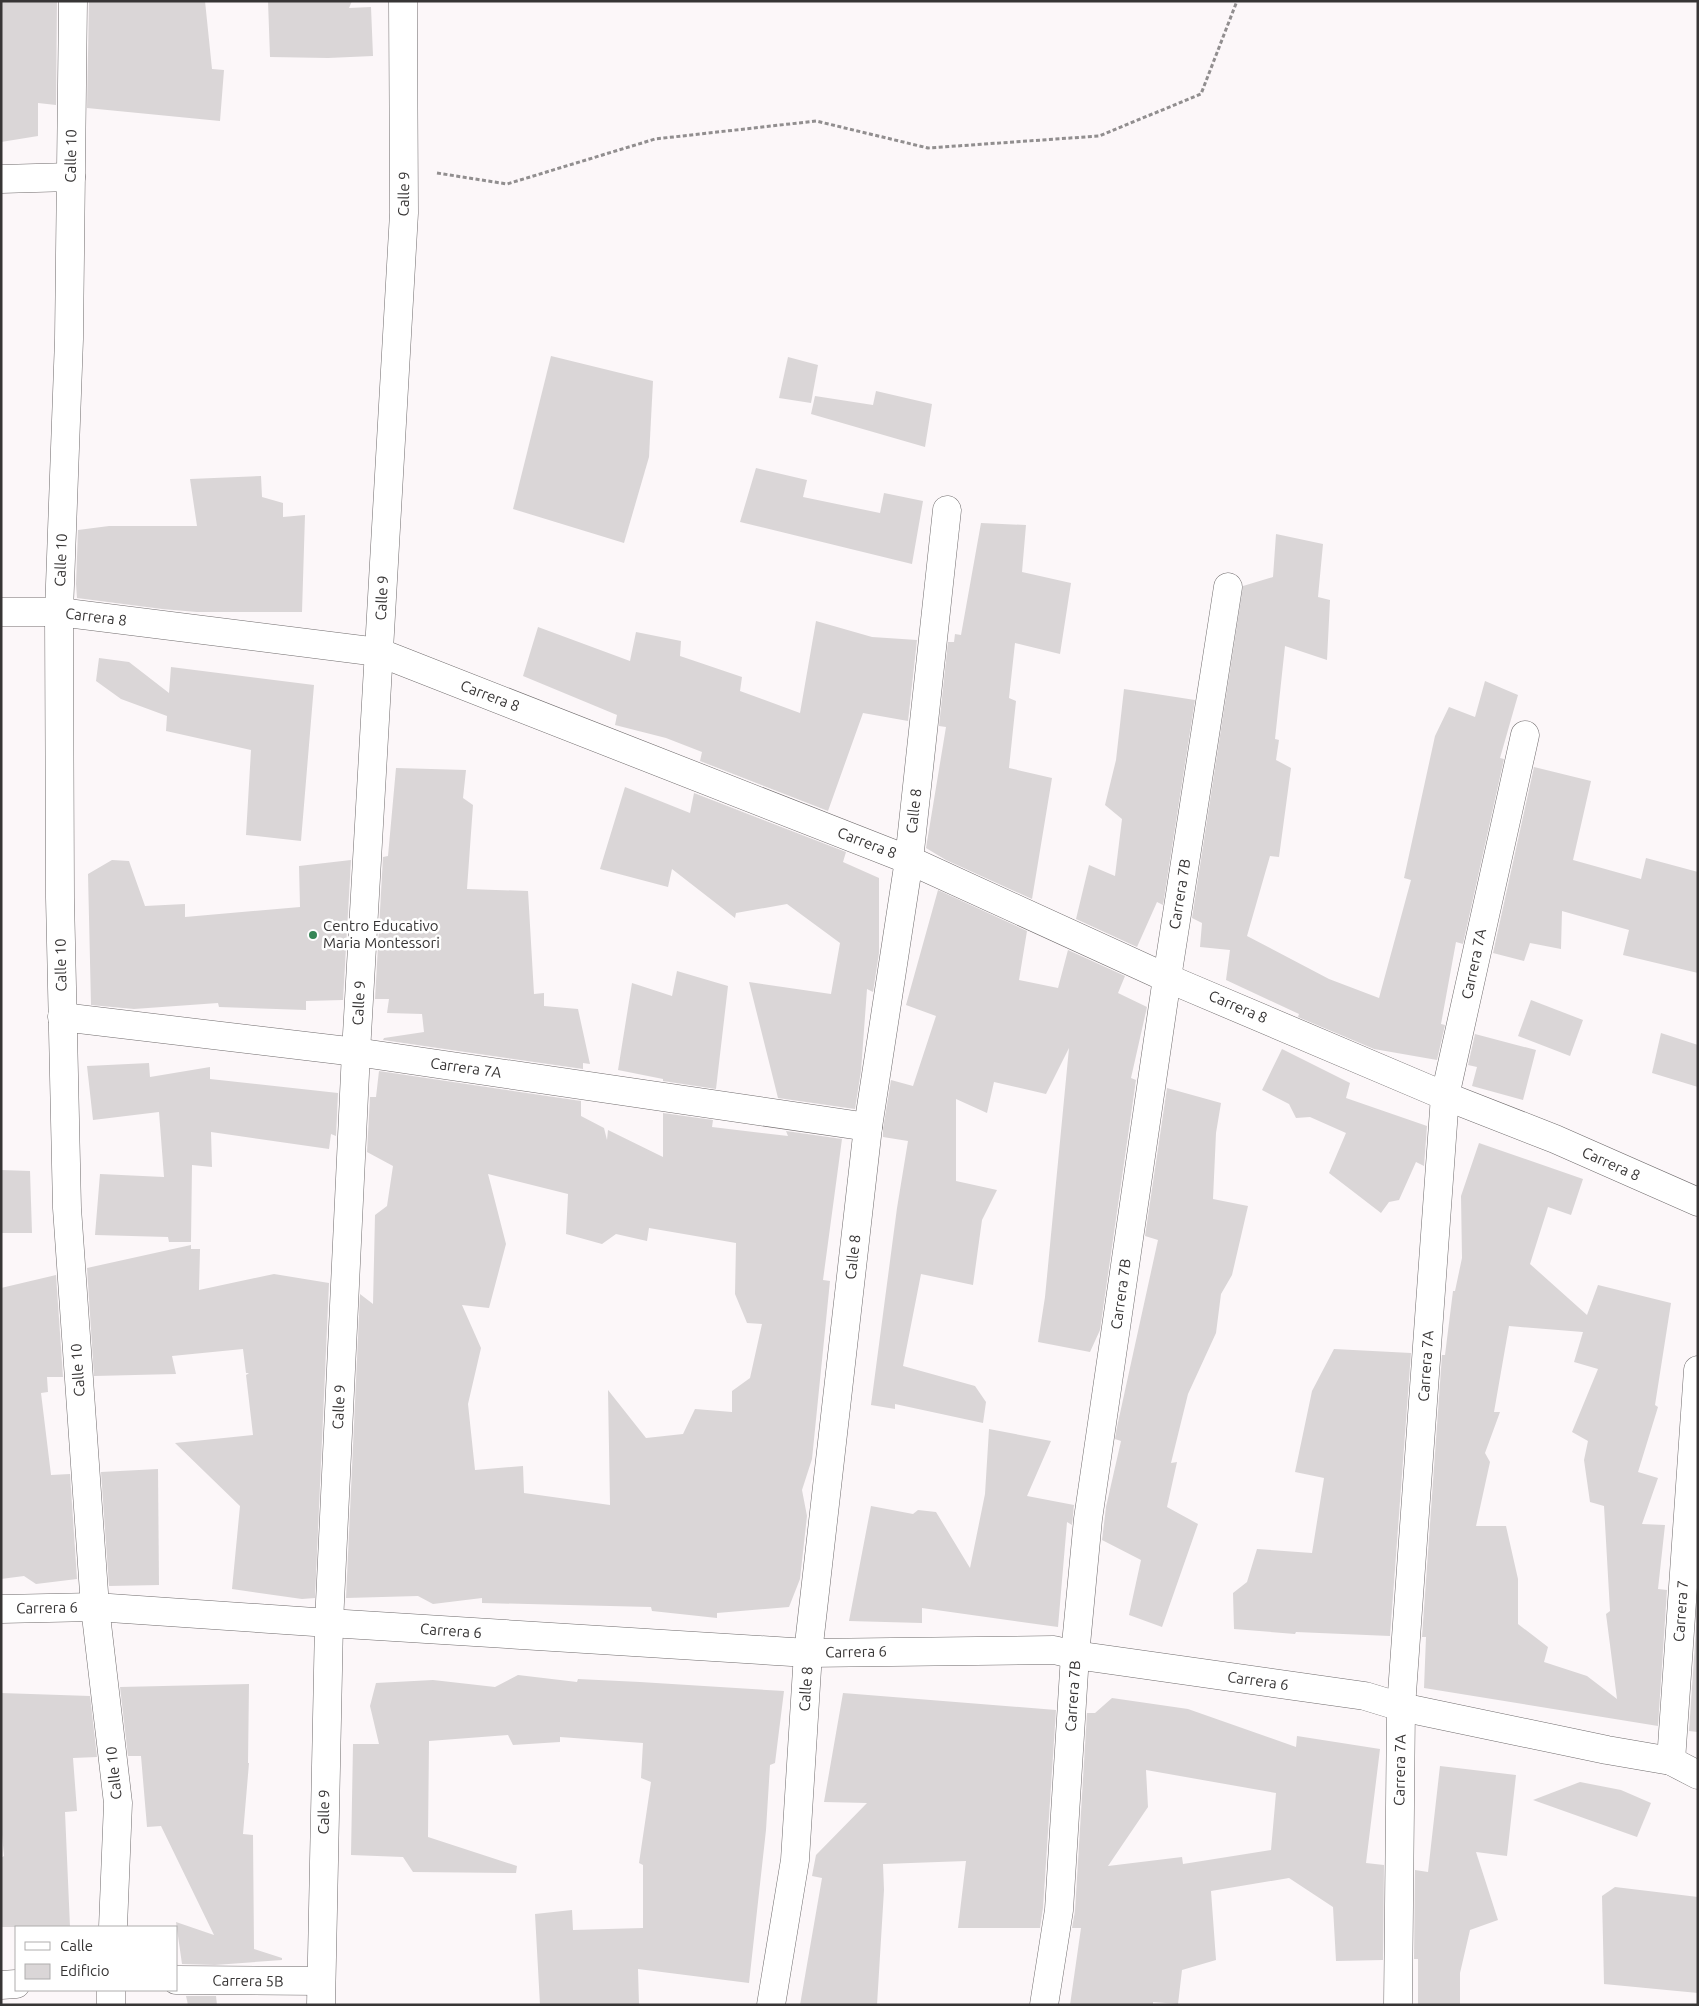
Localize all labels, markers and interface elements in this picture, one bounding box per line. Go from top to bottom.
street label: Calle 10 [62,129,79,183]
street label: Calle 9 [395,171,412,217]
street label: Calle 10 [51,533,70,587]
street label: Calle 9 [372,575,391,621]
street label: Carrera 8 [64,604,128,629]
street label: Carrera 8 [458,677,522,715]
street label: Calle 8 [903,788,924,834]
street label: Carrera 8 [835,824,899,862]
street label: Carrera 7B [1166,857,1193,930]
place label: Centro Educativo Maria Montessori [323,917,440,951]
street label: Carrera 7A [1458,927,1489,1001]
marker: Centro Educativo Maria Montessori [307,929,319,941]
street label: Calle 10 [52,938,69,992]
street label: Calle 9 [349,980,368,1026]
street label: Carrera 8 [1206,987,1270,1026]
street label: Carrera 7A [429,1054,503,1081]
street label: Carrera 8 [1579,1143,1643,1184]
street label: Calle 8 [842,1234,863,1280]
street label: Carrera 7B [1107,1257,1134,1330]
street label: Carrera 7A [1415,1329,1436,1402]
street label: Calle 10 [67,1343,88,1397]
street label: Calle 9 [329,1384,348,1430]
street label: Carrera 7 [1670,1580,1691,1642]
street label: Carrera 6 [16,1598,78,1617]
street label: Carrera 6 [420,1620,482,1641]
street label: Carrera 6 [825,1642,887,1661]
street label: Carrera 7B [1062,1660,1083,1732]
street label: Calle 8 [795,1666,816,1712]
street label: Carrera 6 [1226,1668,1290,1693]
street label: Carrera 7A [1390,1734,1409,1806]
street label: Calle 10 [102,1746,125,1801]
street label: Calle 9 [315,1789,332,1835]
legend [15,1926,178,1991]
text: Calle [60,1937,93,1954]
text: Edificio [60,1962,109,1979]
street label: Carrera 5B [212,1971,284,1990]

